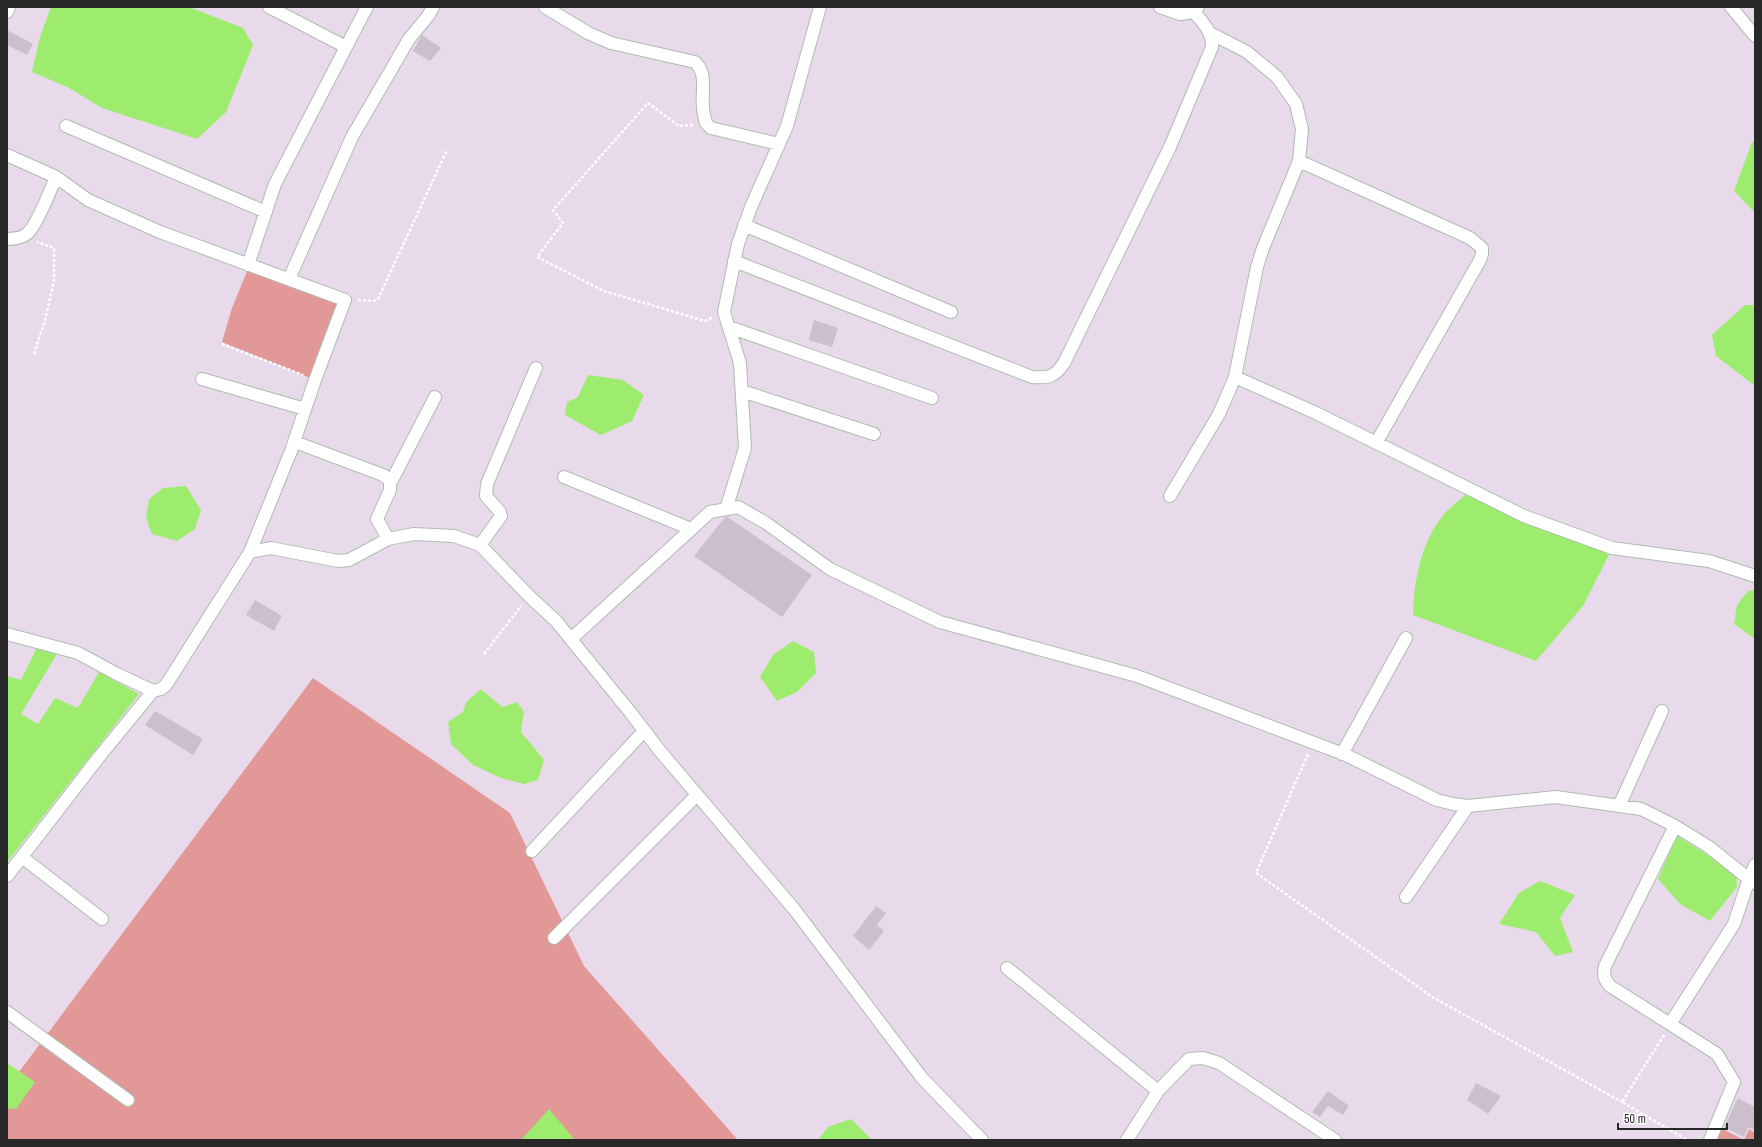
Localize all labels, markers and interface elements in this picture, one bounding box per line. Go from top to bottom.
scale bar [1618,1105,1727,1131]
text: 50 m [1624,1111,1646,1127]

